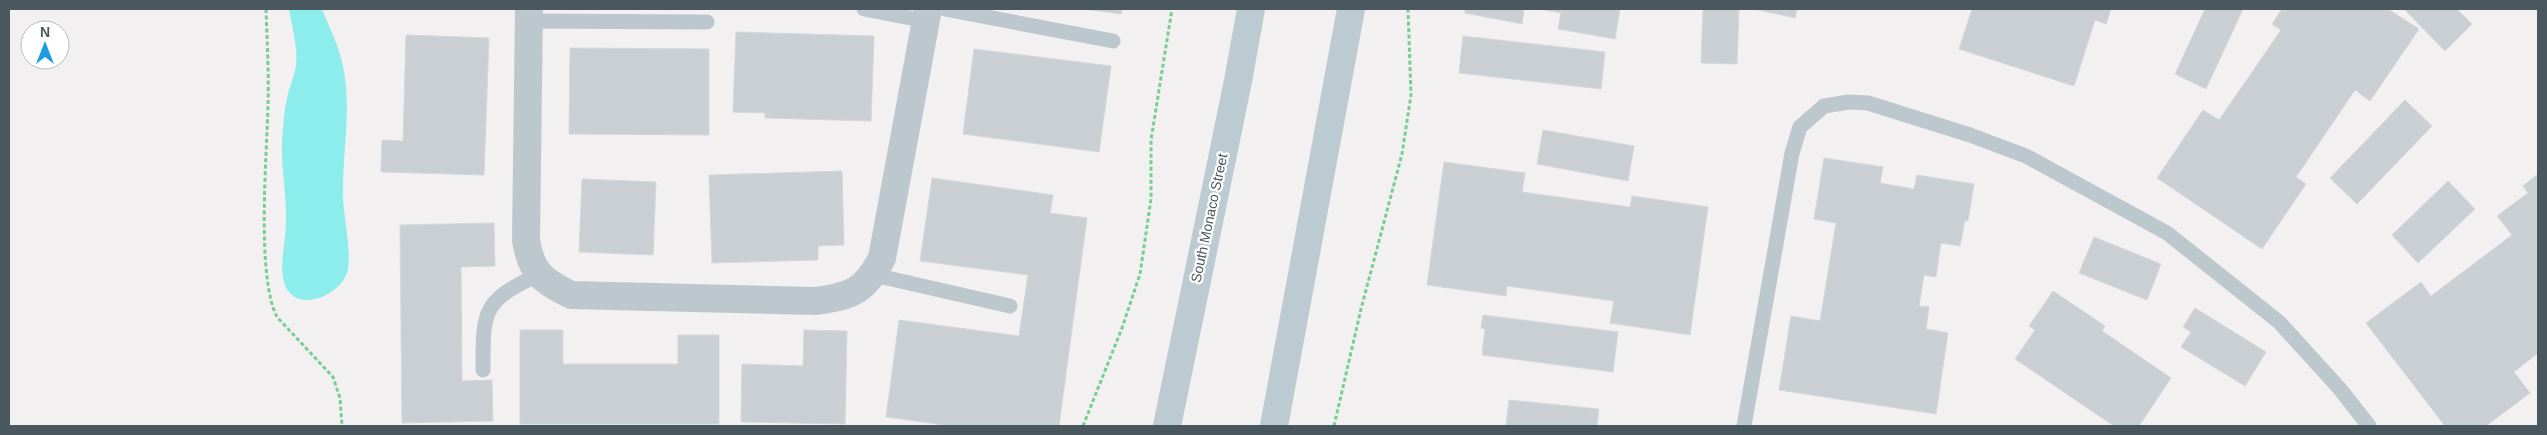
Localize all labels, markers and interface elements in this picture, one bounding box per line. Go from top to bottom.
north arrow [20,20,70,70]
text: N [40,24,50,40]
street label: South Monaco Street [1188,152,1231,284]

